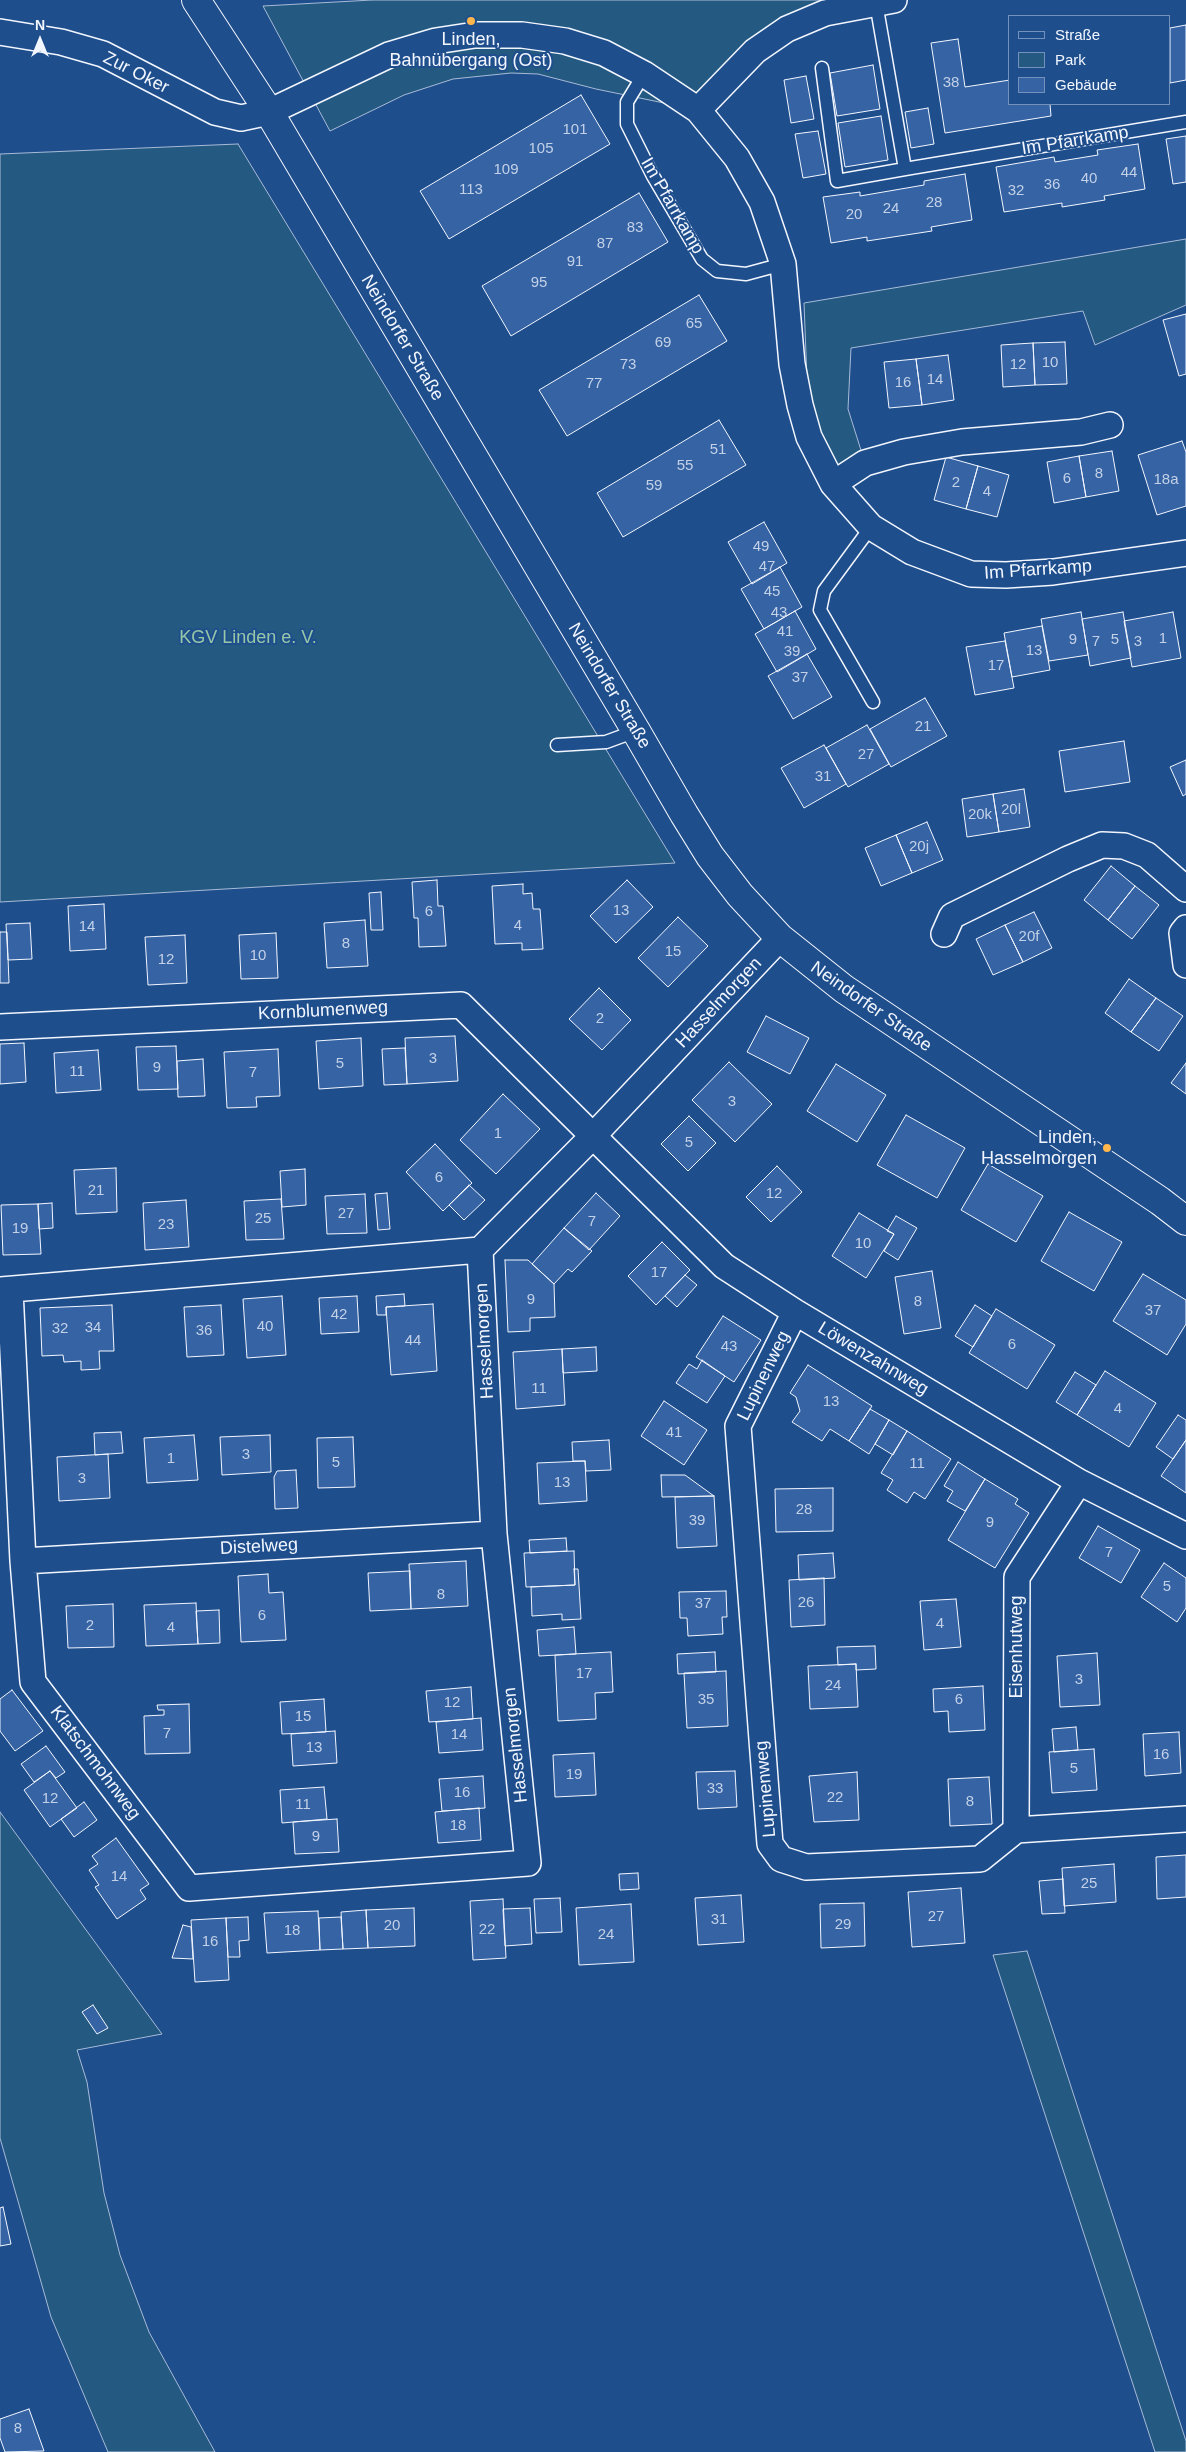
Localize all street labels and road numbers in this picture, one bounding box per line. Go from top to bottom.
street label: Zur Oker [99,47,173,99]
street label: Im Pfarrkamp [1020,122,1130,160]
street label: Im Pfarrkamp [636,154,708,258]
street label: Neindorfer Straße [356,271,448,405]
street label: Im Pfarrkamp [983,555,1093,585]
street label: Neindorfer Straße [563,619,655,753]
street label: Hasselmorgen [672,953,766,1053]
street label: Neindorfer Straße [806,957,936,1057]
street label: Kornblumenweg [257,997,389,1025]
street label: Hasselmorgen [471,1282,499,1400]
street label: Löwenzahnweg [814,1318,932,1400]
street label: Lupinenweg [733,1328,795,1424]
street label: Distelweg [219,1534,299,1560]
street label: Eisenhutweg [1006,1595,1028,1699]
street label: Hasselmorgen [499,1686,533,1804]
street label: Klatschmohnweg [45,1702,145,1824]
street label: Lupinenweg [751,1740,781,1838]

